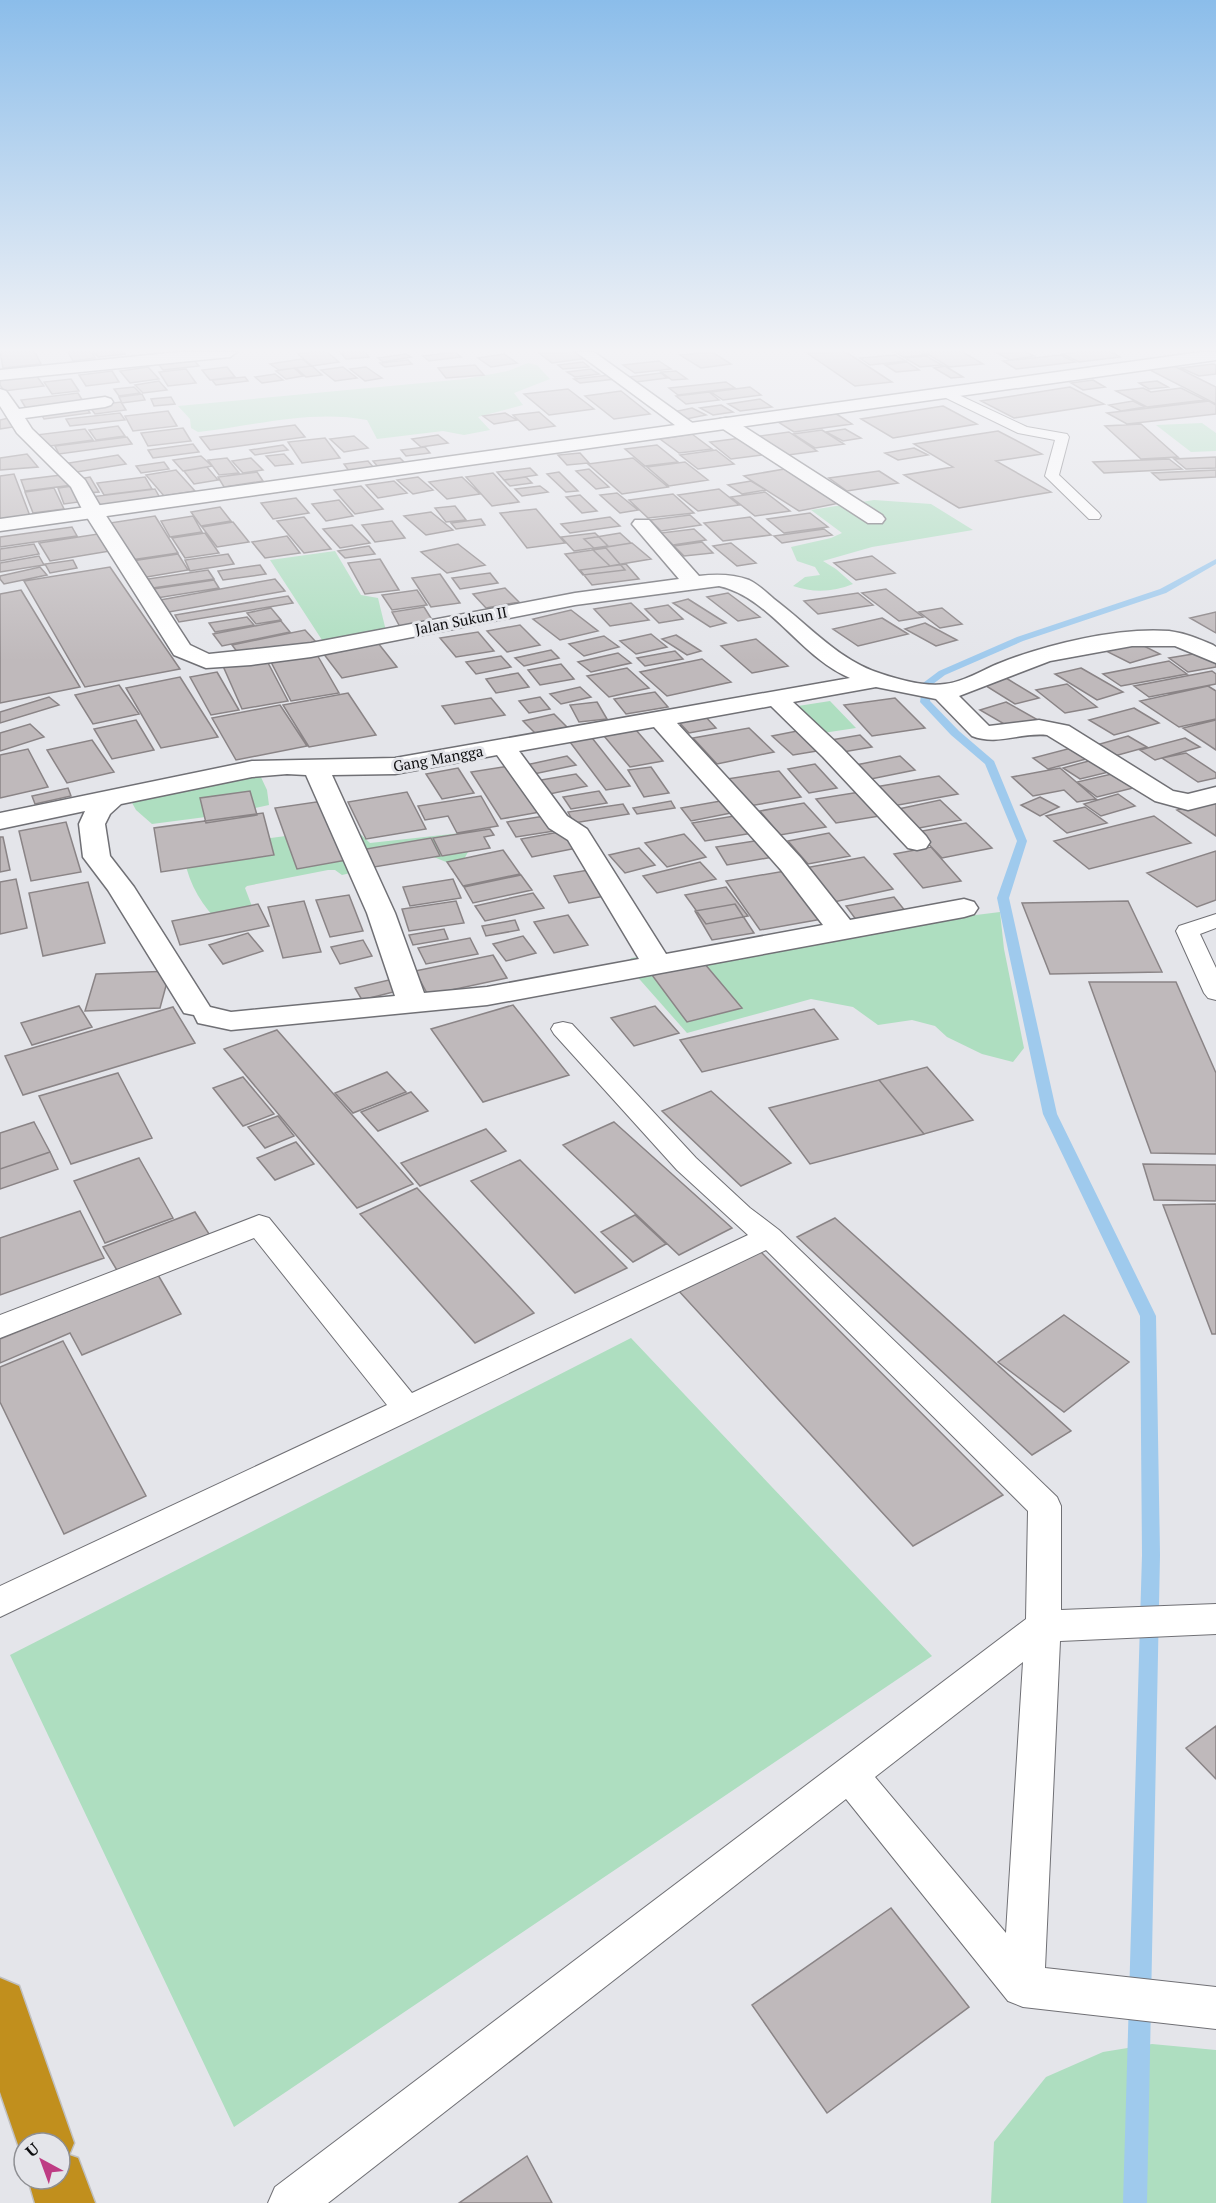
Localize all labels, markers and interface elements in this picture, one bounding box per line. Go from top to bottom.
street label: Jalan Sukun II [413,601,509,639]
street label: Gang Mangga [391,740,485,776]
north arrow [12,2131,72,2191]
text: U [21,2137,44,2162]

